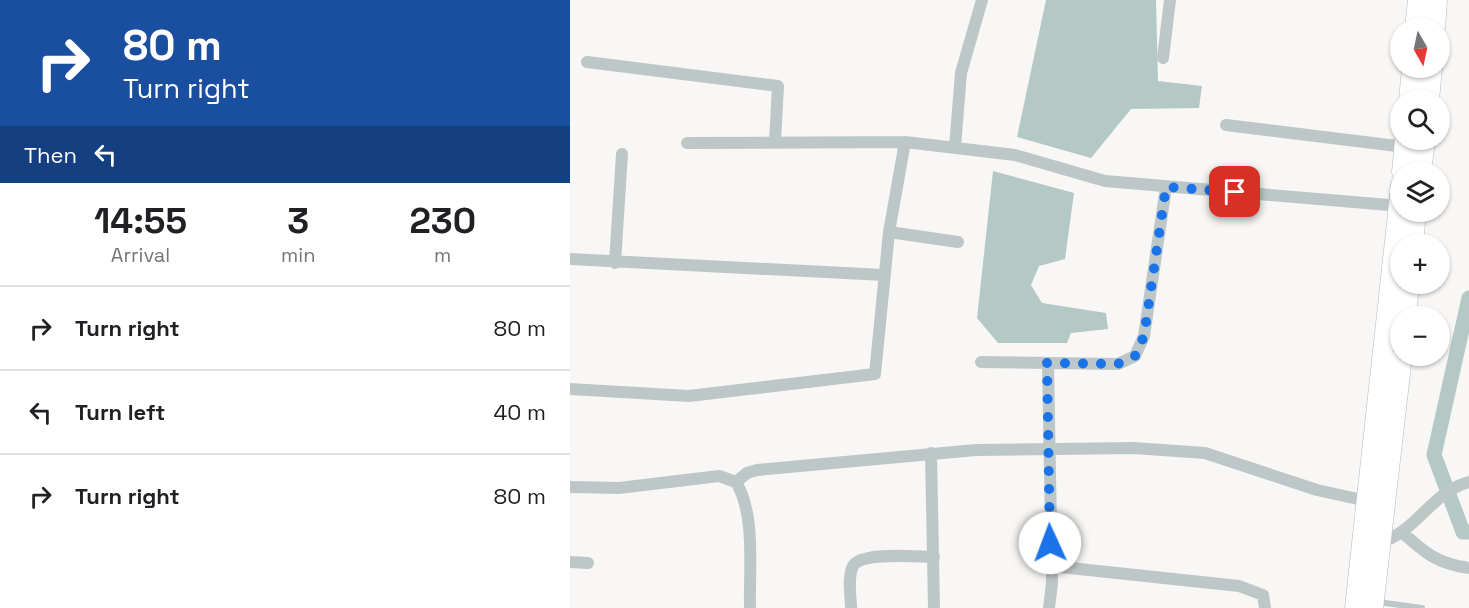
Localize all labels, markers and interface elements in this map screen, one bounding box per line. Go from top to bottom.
north arrow [1390,18,1450,78]
map controls [1390,18,1450,366]
text: 80 m [123,19,222,72]
icon: right [24,24,102,102]
text: Turn right [123,71,250,106]
button: search [1390,90,1450,150]
icon: left [89,138,122,171]
text: Then [24,141,77,169]
button: layers [1390,162,1450,222]
pin [1209,166,1260,217]
icon: arrive [1218,175,1251,208]
text: 14:55 [94,198,187,244]
text: 3 [287,198,309,244]
text: 230 [409,198,476,244]
button: + [1390,234,1450,294]
text: Arrival [111,242,170,268]
text: min [281,242,315,268]
text: m [434,242,451,268]
button: − [1390,306,1450,366]
icon: right [24,312,57,345]
text: Turn right [75,314,180,342]
text: 80 m [494,314,546,342]
icon: left [24,396,57,429]
text: Turn left [75,398,165,426]
text: 40 m [494,398,546,426]
icon: right [24,480,57,513]
text: Turn right [75,482,180,510]
text: 80 m [494,482,546,510]
position arrow [1018,511,1082,575]

